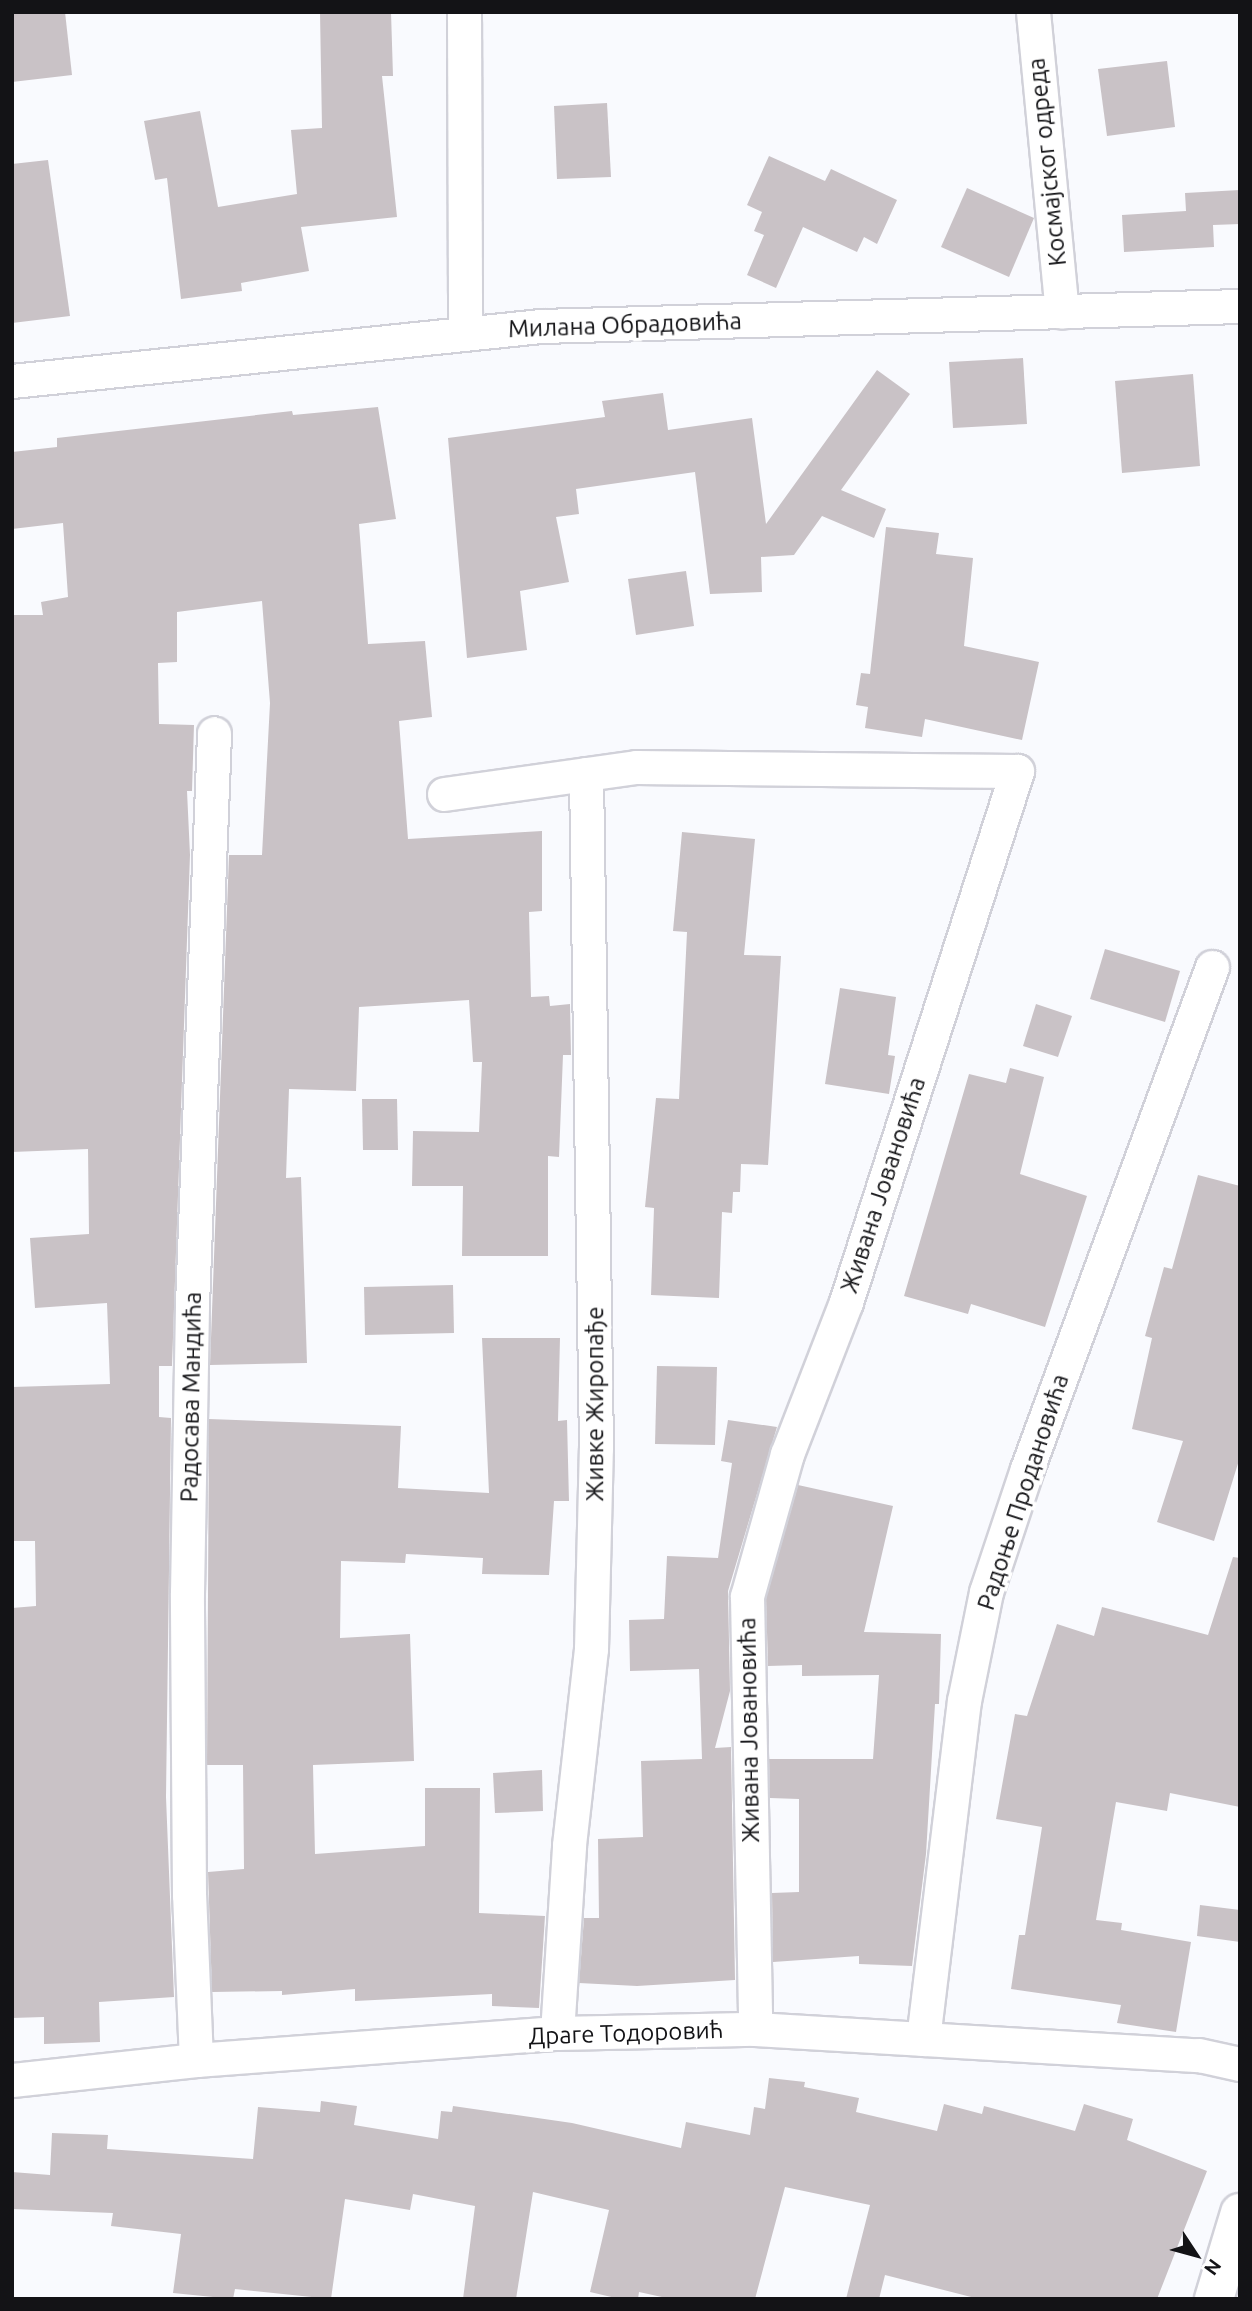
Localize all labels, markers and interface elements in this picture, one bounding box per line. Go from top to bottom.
street label: Космајског одреда [1022,56,1072,268]
street label: Милана Обрадовића [508,307,742,343]
street label: Живана Јовановића [834,1073,932,1297]
street label: Радосава Мандића [175,1291,207,1503]
street label: Живке Жиропађе [581,1307,609,1501]
street label: Радоње Продановића [971,1370,1075,1614]
street label: Живана Јовановића [733,1617,765,1843]
street label: Драге Тодоровић [528,2015,724,2051]
north arrow [1161,2220,1231,2290]
text: N [1200,2255,1226,2280]

